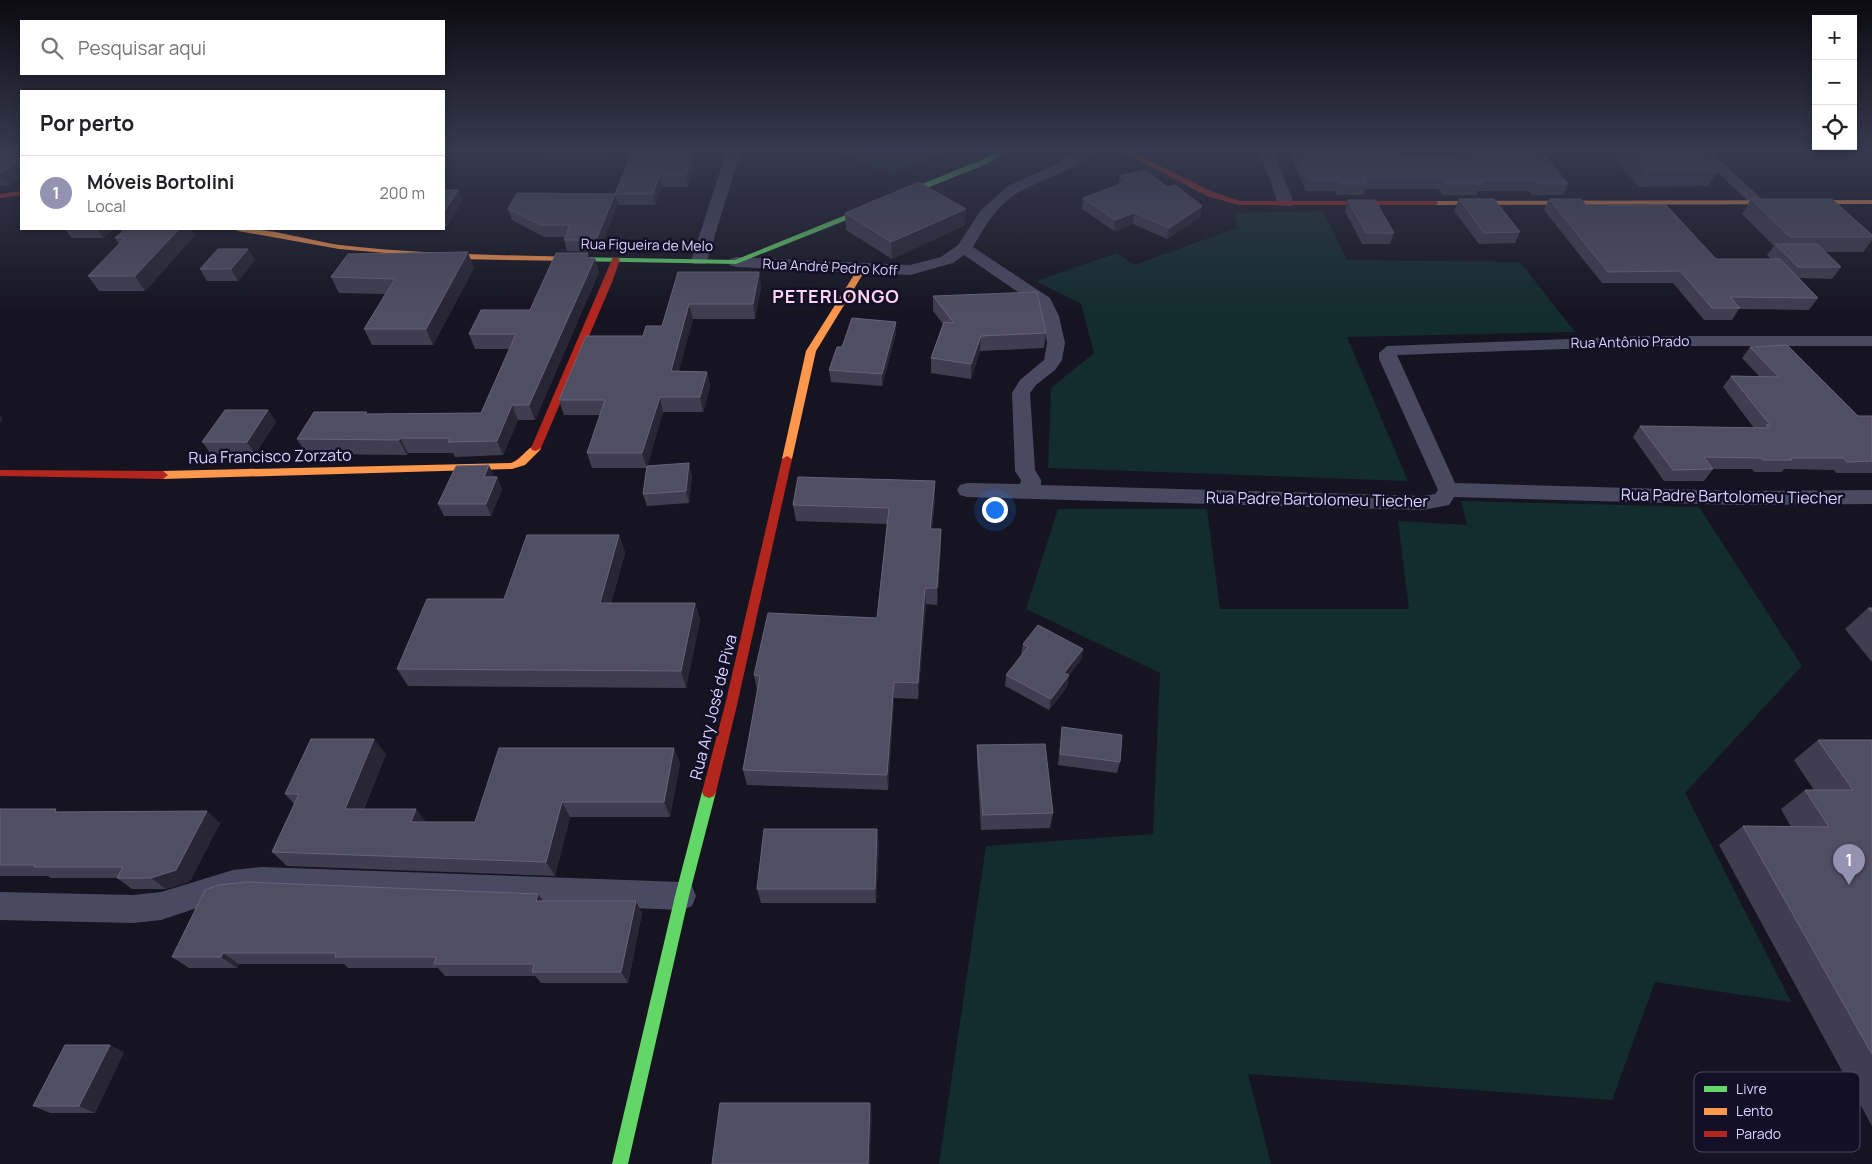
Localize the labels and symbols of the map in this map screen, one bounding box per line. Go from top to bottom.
street label: Rua Figueira de Melo [581,234,713,255]
street label: Rua André Pedro Koff [762,253,899,280]
district label: PETERLONGO [772,284,900,308]
street label: Rua Antônio Prado [1570,331,1690,352]
street label: Rua Francisco Zorzato [188,444,352,468]
street label: Rua Padre Bartolomeu Tiecher [1621,483,1844,509]
street label: Rua Padre Bartolomeu Tiecher [1206,486,1429,512]
your location [982,497,1008,523]
street label: Rua Ary José de Piva [684,632,742,782]
pin: 1 [1833,844,1865,885]
legend [1694,1072,1860,1152]
text: Livre [1736,1079,1767,1098]
text: Lento [1736,1101,1773,1120]
text: Parado [1736,1124,1781,1143]

